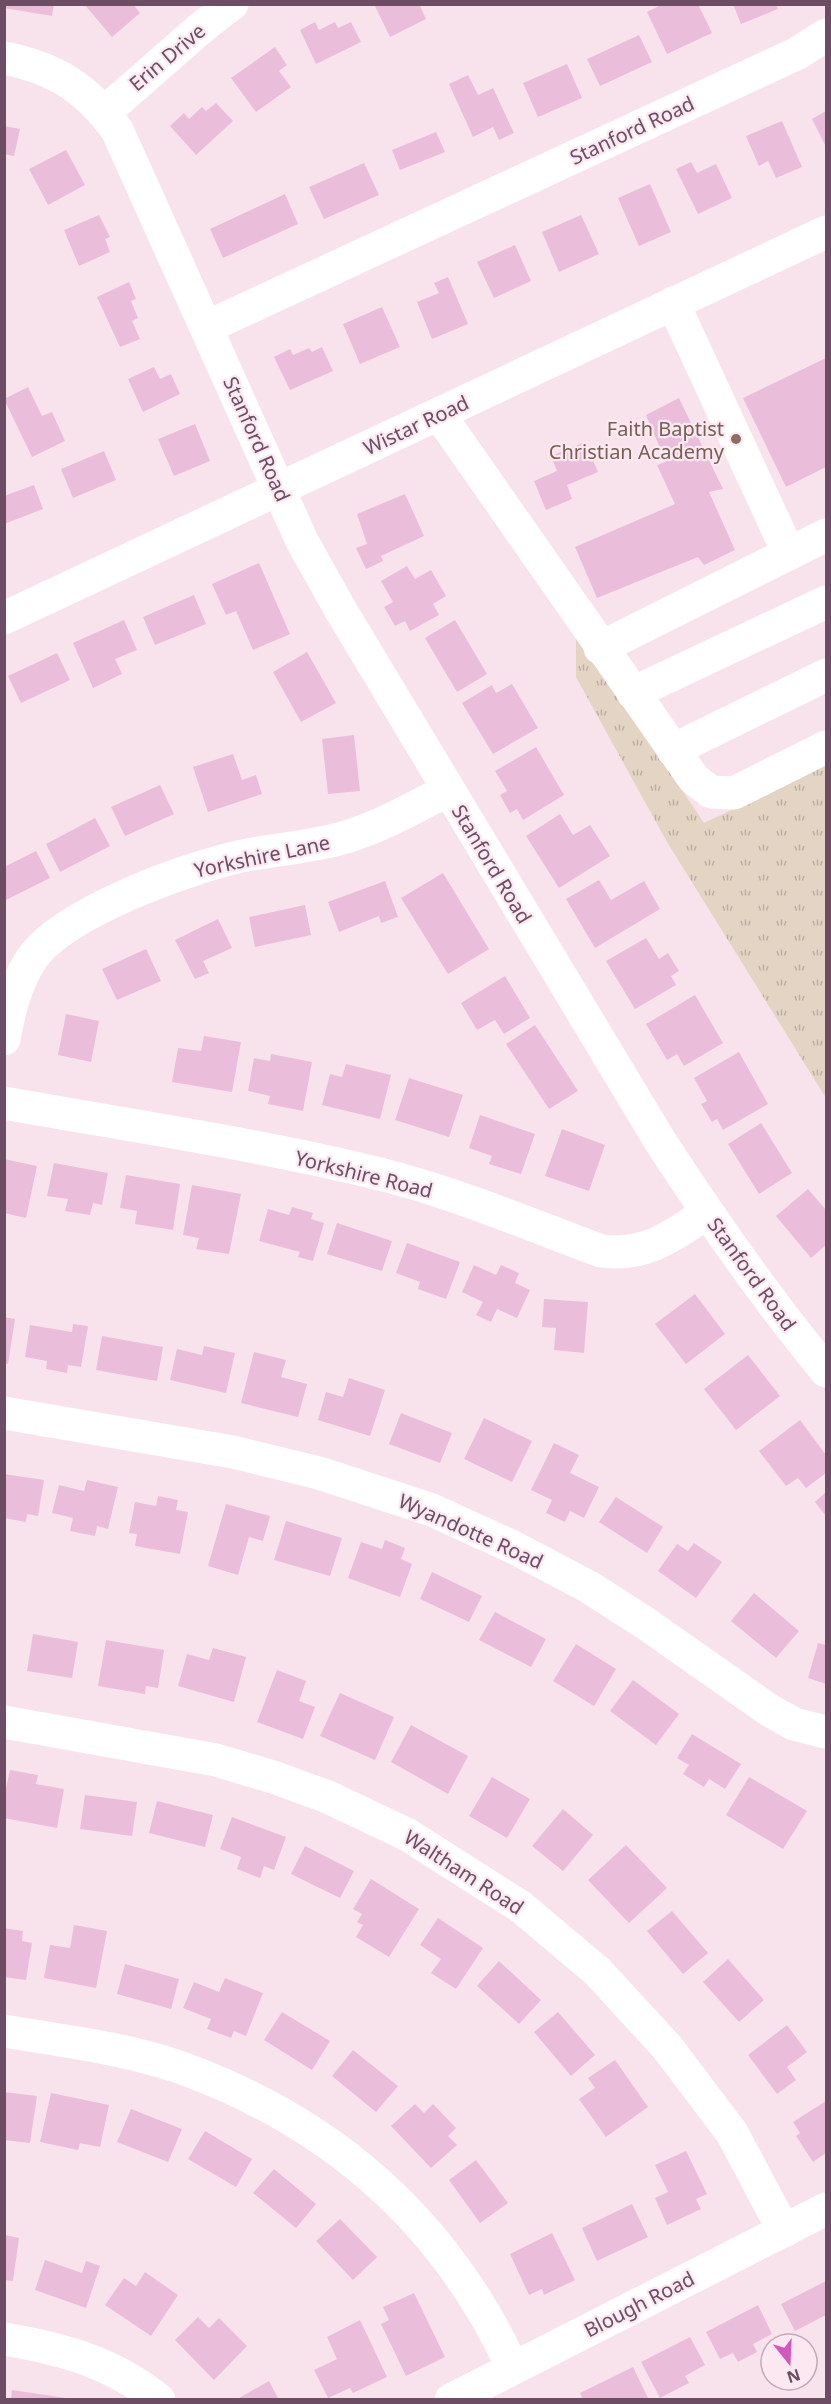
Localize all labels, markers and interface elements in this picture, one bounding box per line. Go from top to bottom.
street label: Erin Drive [123,17,211,97]
street label: Stanford Road [565,89,699,171]
street label: Stanford Road [217,372,297,506]
street label: Wistar Road [359,389,473,461]
place label: Faith Baptist Christian Academy [549,415,725,465]
marker: Faith Baptist Christian Academy [729,432,743,446]
street label: Stanford Road [446,800,538,928]
street label: Yorkshire Lane [192,828,332,884]
street label: Yorkshire Road [292,1144,436,1204]
street label: Stanford Road [702,1212,802,1336]
street label: Wyandotte Road [394,1487,548,1575]
street label: Waltham Road [399,1823,529,1921]
street label: Blough Road [579,2265,699,2343]
north arrow [759,2332,819,2392]
text: N [784,2364,803,2389]

